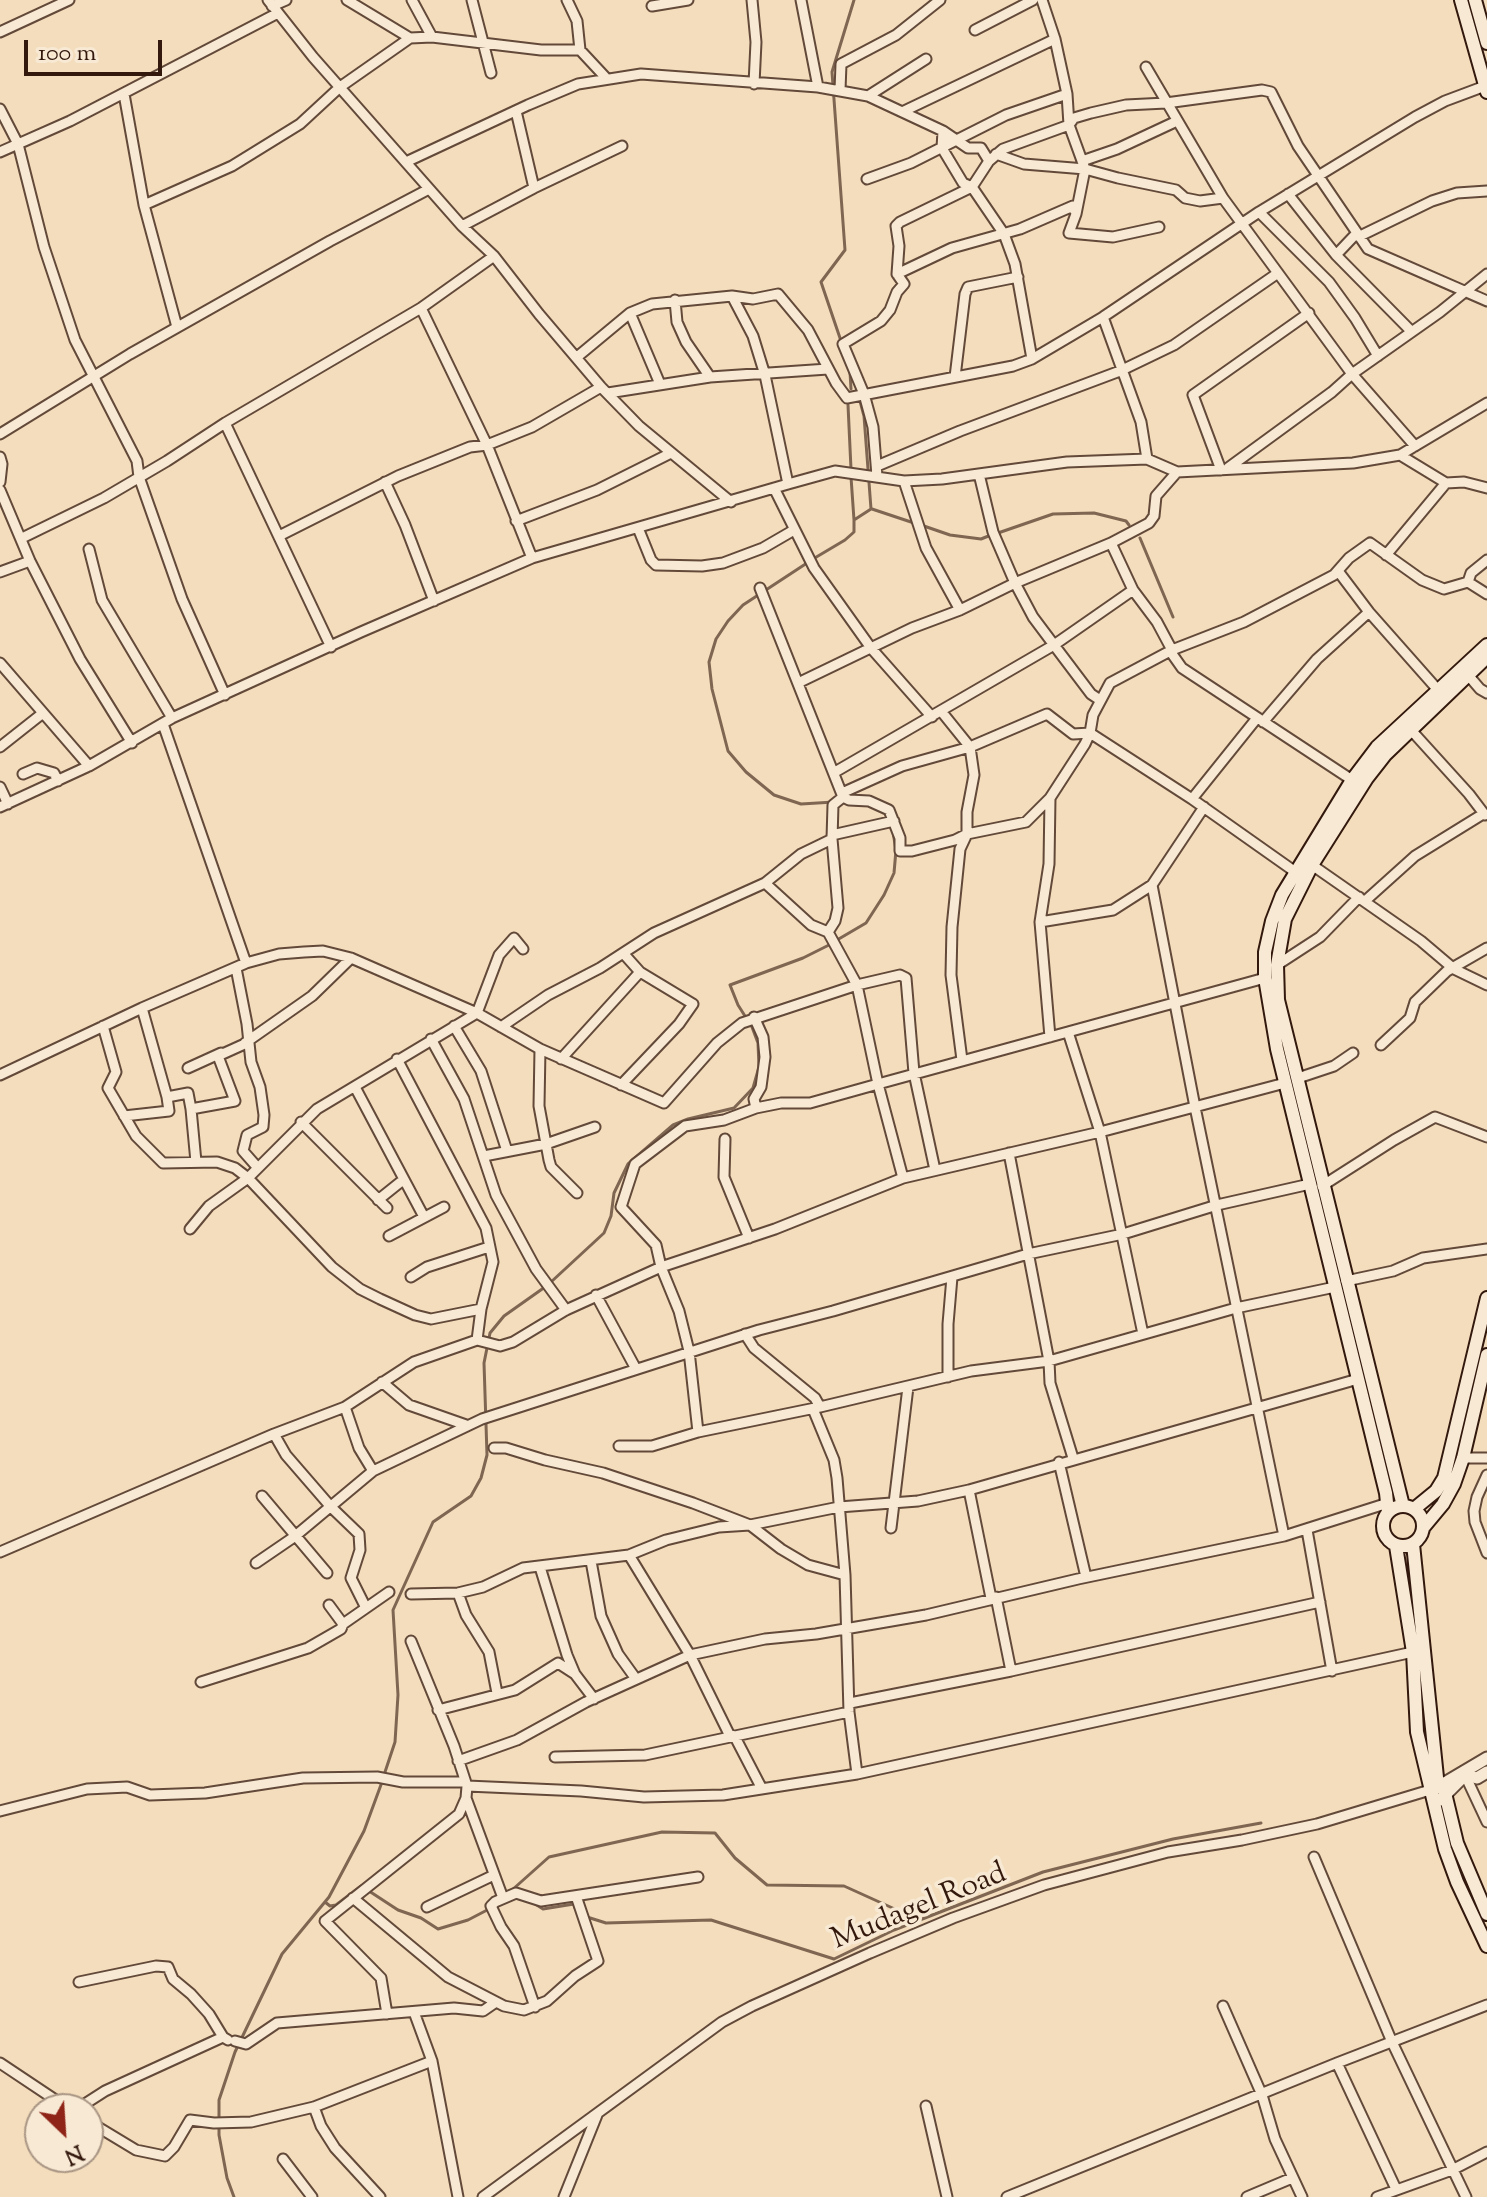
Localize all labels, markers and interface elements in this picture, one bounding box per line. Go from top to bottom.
scale bar [28,24,166,74]
text: 100 m [38,37,96,71]
street label: Mudagel Road [827,1858,1013,1960]
north arrow [24,2093,104,2173]
text: N [59,2135,88,2171]

